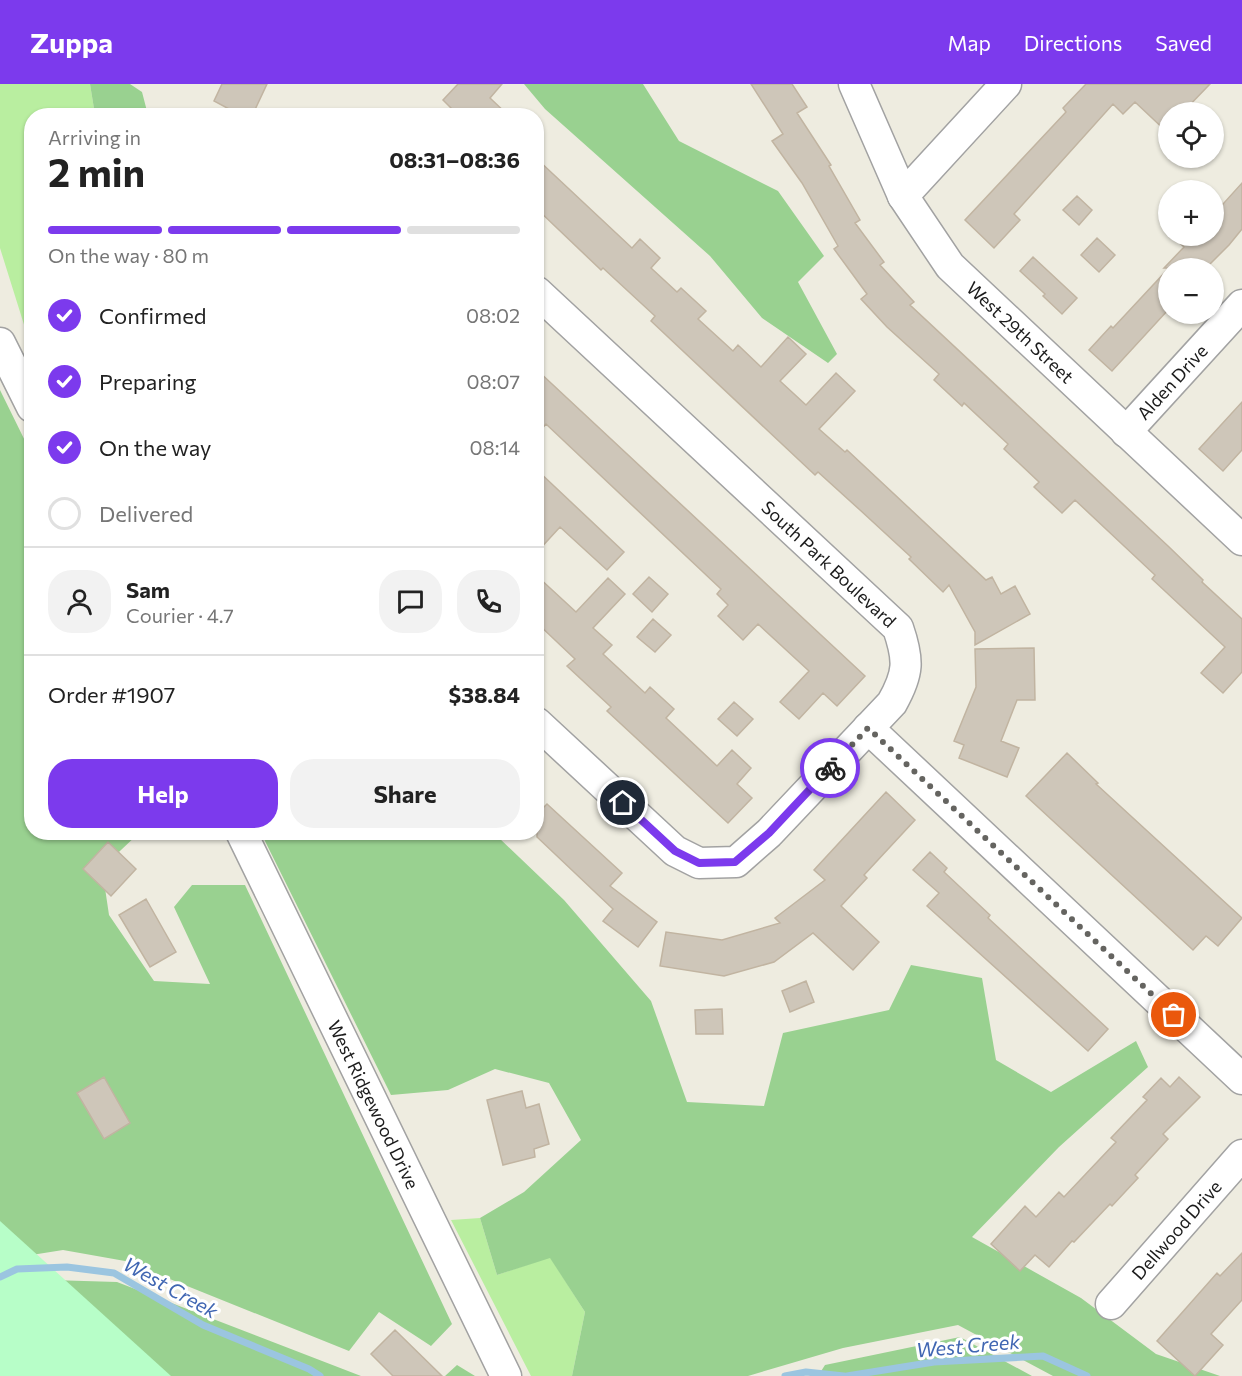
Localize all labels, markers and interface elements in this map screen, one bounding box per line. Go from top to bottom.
text: Zuppa [30,25,113,59]
text: Map [948,30,991,55]
text: Directions [1024,30,1122,55]
text: Saved [1155,30,1212,55]
map controls [1158,102,1224,324]
button: locate [1158,102,1224,168]
text: Arriving in [48,125,141,149]
text: 08:31–08:36 [389,146,520,173]
text: 2 min [48,147,145,195]
button: + [1158,180,1224,246]
text: On the way · 80 m [48,243,209,267]
button: − [1158,258,1224,324]
street label: West 29th Street [962,277,1078,387]
icon: check [48,299,81,332]
text: Confirmed [99,302,206,329]
text: 08:02 [466,303,520,327]
street label: Alden Drive [1132,340,1212,424]
icon: check [48,365,81,398]
text: Preparing [99,368,196,395]
text: 08:07 [467,369,520,393]
icon: check [48,431,81,464]
text: On the way [99,434,211,461]
text: 08:14 [470,435,520,459]
street label: South Park Boulevard [757,496,901,632]
text: Delivered [99,500,193,527]
button: person [48,570,111,633]
button: chat [379,570,442,633]
button: phone [457,570,520,633]
text: Sam [126,576,170,603]
text: Courier · 4.7 [126,603,234,627]
text: Order #1907 [48,681,175,708]
text: $38.84 [449,681,520,708]
courier [800,738,860,798]
icon: bike [814,752,847,785]
button: Help [48,759,278,828]
button: Share [290,759,520,828]
pin [597,777,648,828]
icon: home [606,786,639,819]
pin [1148,989,1199,1040]
icon: bag [1157,998,1190,1031]
street label: West Ridgewood Drive [323,1017,424,1192]
street label: Dellwood Drive [1127,1175,1226,1284]
water label: West Creek [120,1251,223,1323]
water label: West Creek [915,1328,1022,1361]

